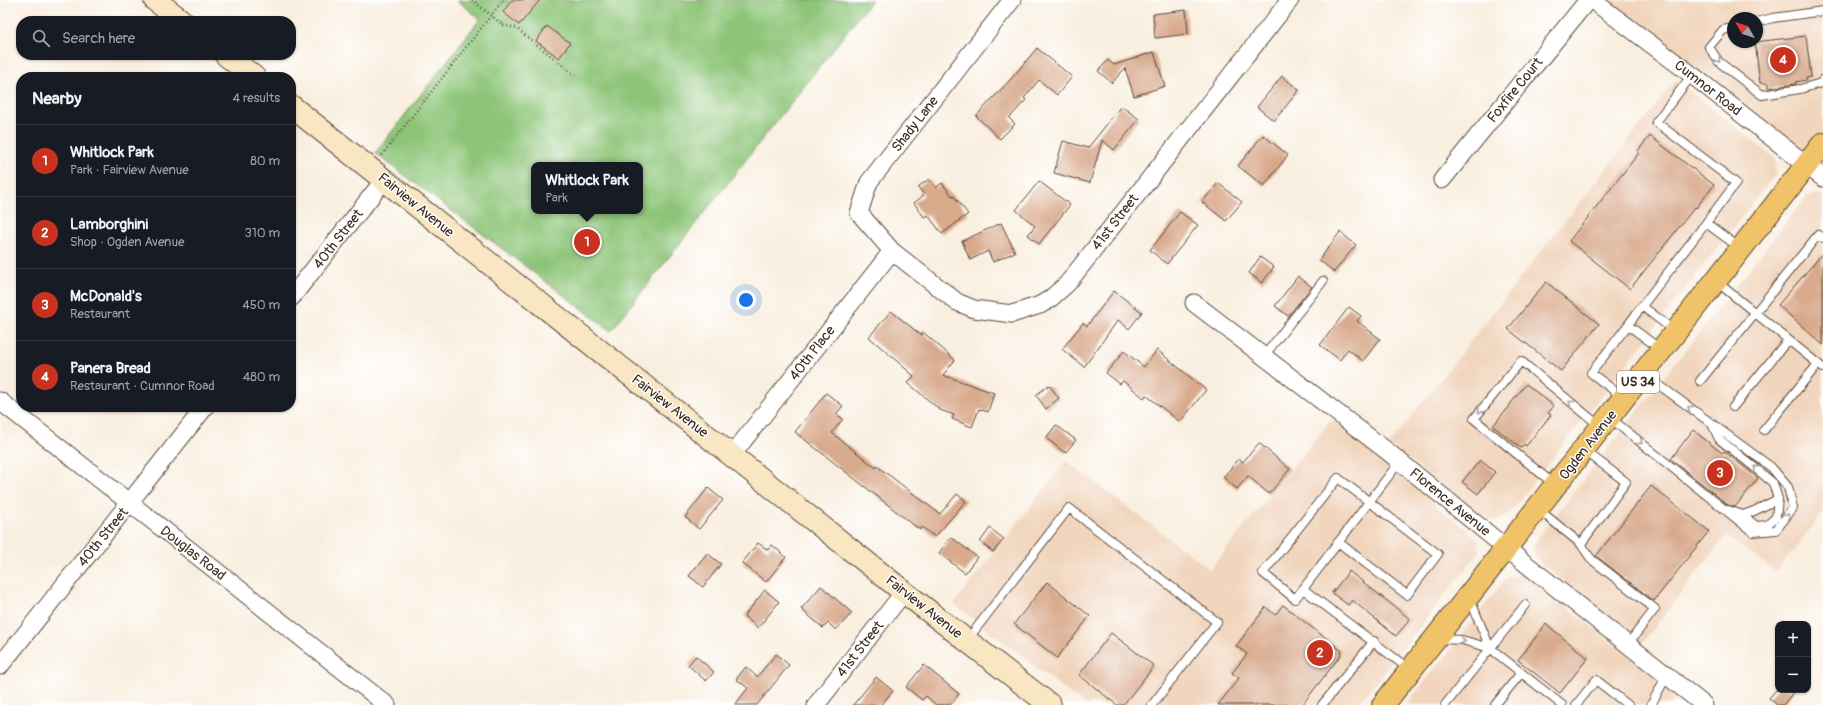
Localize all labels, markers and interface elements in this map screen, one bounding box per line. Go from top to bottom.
north arrow [1727,12,1763,48]
search box [16,16,296,60]
icon: search [30,27,52,49]
text: Search here [62,29,135,48]
pin: 4 [1770,45,1796,75]
street label: Foxfire Court [1484,54,1547,126]
one-way arrow [1714,55,1721,63]
street label: Cumnor Road [1671,57,1745,120]
text: Nearby [32,88,81,109]
text: 4 results [233,90,280,106]
street label: Shady Lane [888,93,942,155]
text: Whitlock Park [70,143,154,162]
text: 1 [42,153,48,169]
text: 80 m [250,153,280,169]
text: Park · Fairview Avenue [70,162,189,178]
popup [531,162,643,214]
street label: Fairview Avenue [375,169,457,241]
text: Whitlock Park [545,171,629,190]
text: Park [545,190,568,206]
street label: 41st Street [1088,190,1142,253]
street label: 40th Street [309,206,367,272]
text: Lamborghini [70,215,148,234]
text: 2 [41,225,49,241]
text: 310 m [244,225,280,241]
pin: 1 [574,227,600,257]
text: Shop · Ogden Avenue [70,234,184,250]
text: McDonald's [70,287,142,306]
your location [736,290,756,310]
text: 3 [41,297,49,313]
text: 450 m [242,297,280,313]
text: Restaurant [70,306,130,322]
street label: 40th Place [785,322,839,384]
text: Panera Bread [70,359,151,378]
text: 4 [41,369,49,385]
text: 480 m [243,369,280,385]
street label: Fairview Avenue [628,371,712,441]
road number: US 34 [1617,371,1659,393]
text: Restaurant · Cumnor Road [70,378,215,394]
one-way arrow [1569,401,1576,408]
one-way arrow [1688,406,1695,413]
one-way arrow [1478,407,1485,414]
street label: Ogden Avenue [1556,407,1620,483]
one-way arrow [1635,437,1642,444]
pin: 3 [1707,458,1733,488]
street label: Florence Avenue [1406,464,1494,540]
one-way arrow [1753,466,1760,473]
street label: 40th Street [74,504,132,570]
one-way arrow [1782,513,1789,520]
street label: Douglas Road [157,522,229,584]
street label: Fairview Avenue [882,572,966,642]
street label: 41st Street [833,617,887,680]
map controls [1775,621,1811,693]
button: + [1775,621,1811,657]
one-way arrow [1460,636,1467,644]
pin: 2 [1307,638,1333,668]
button: − [1775,657,1811,693]

